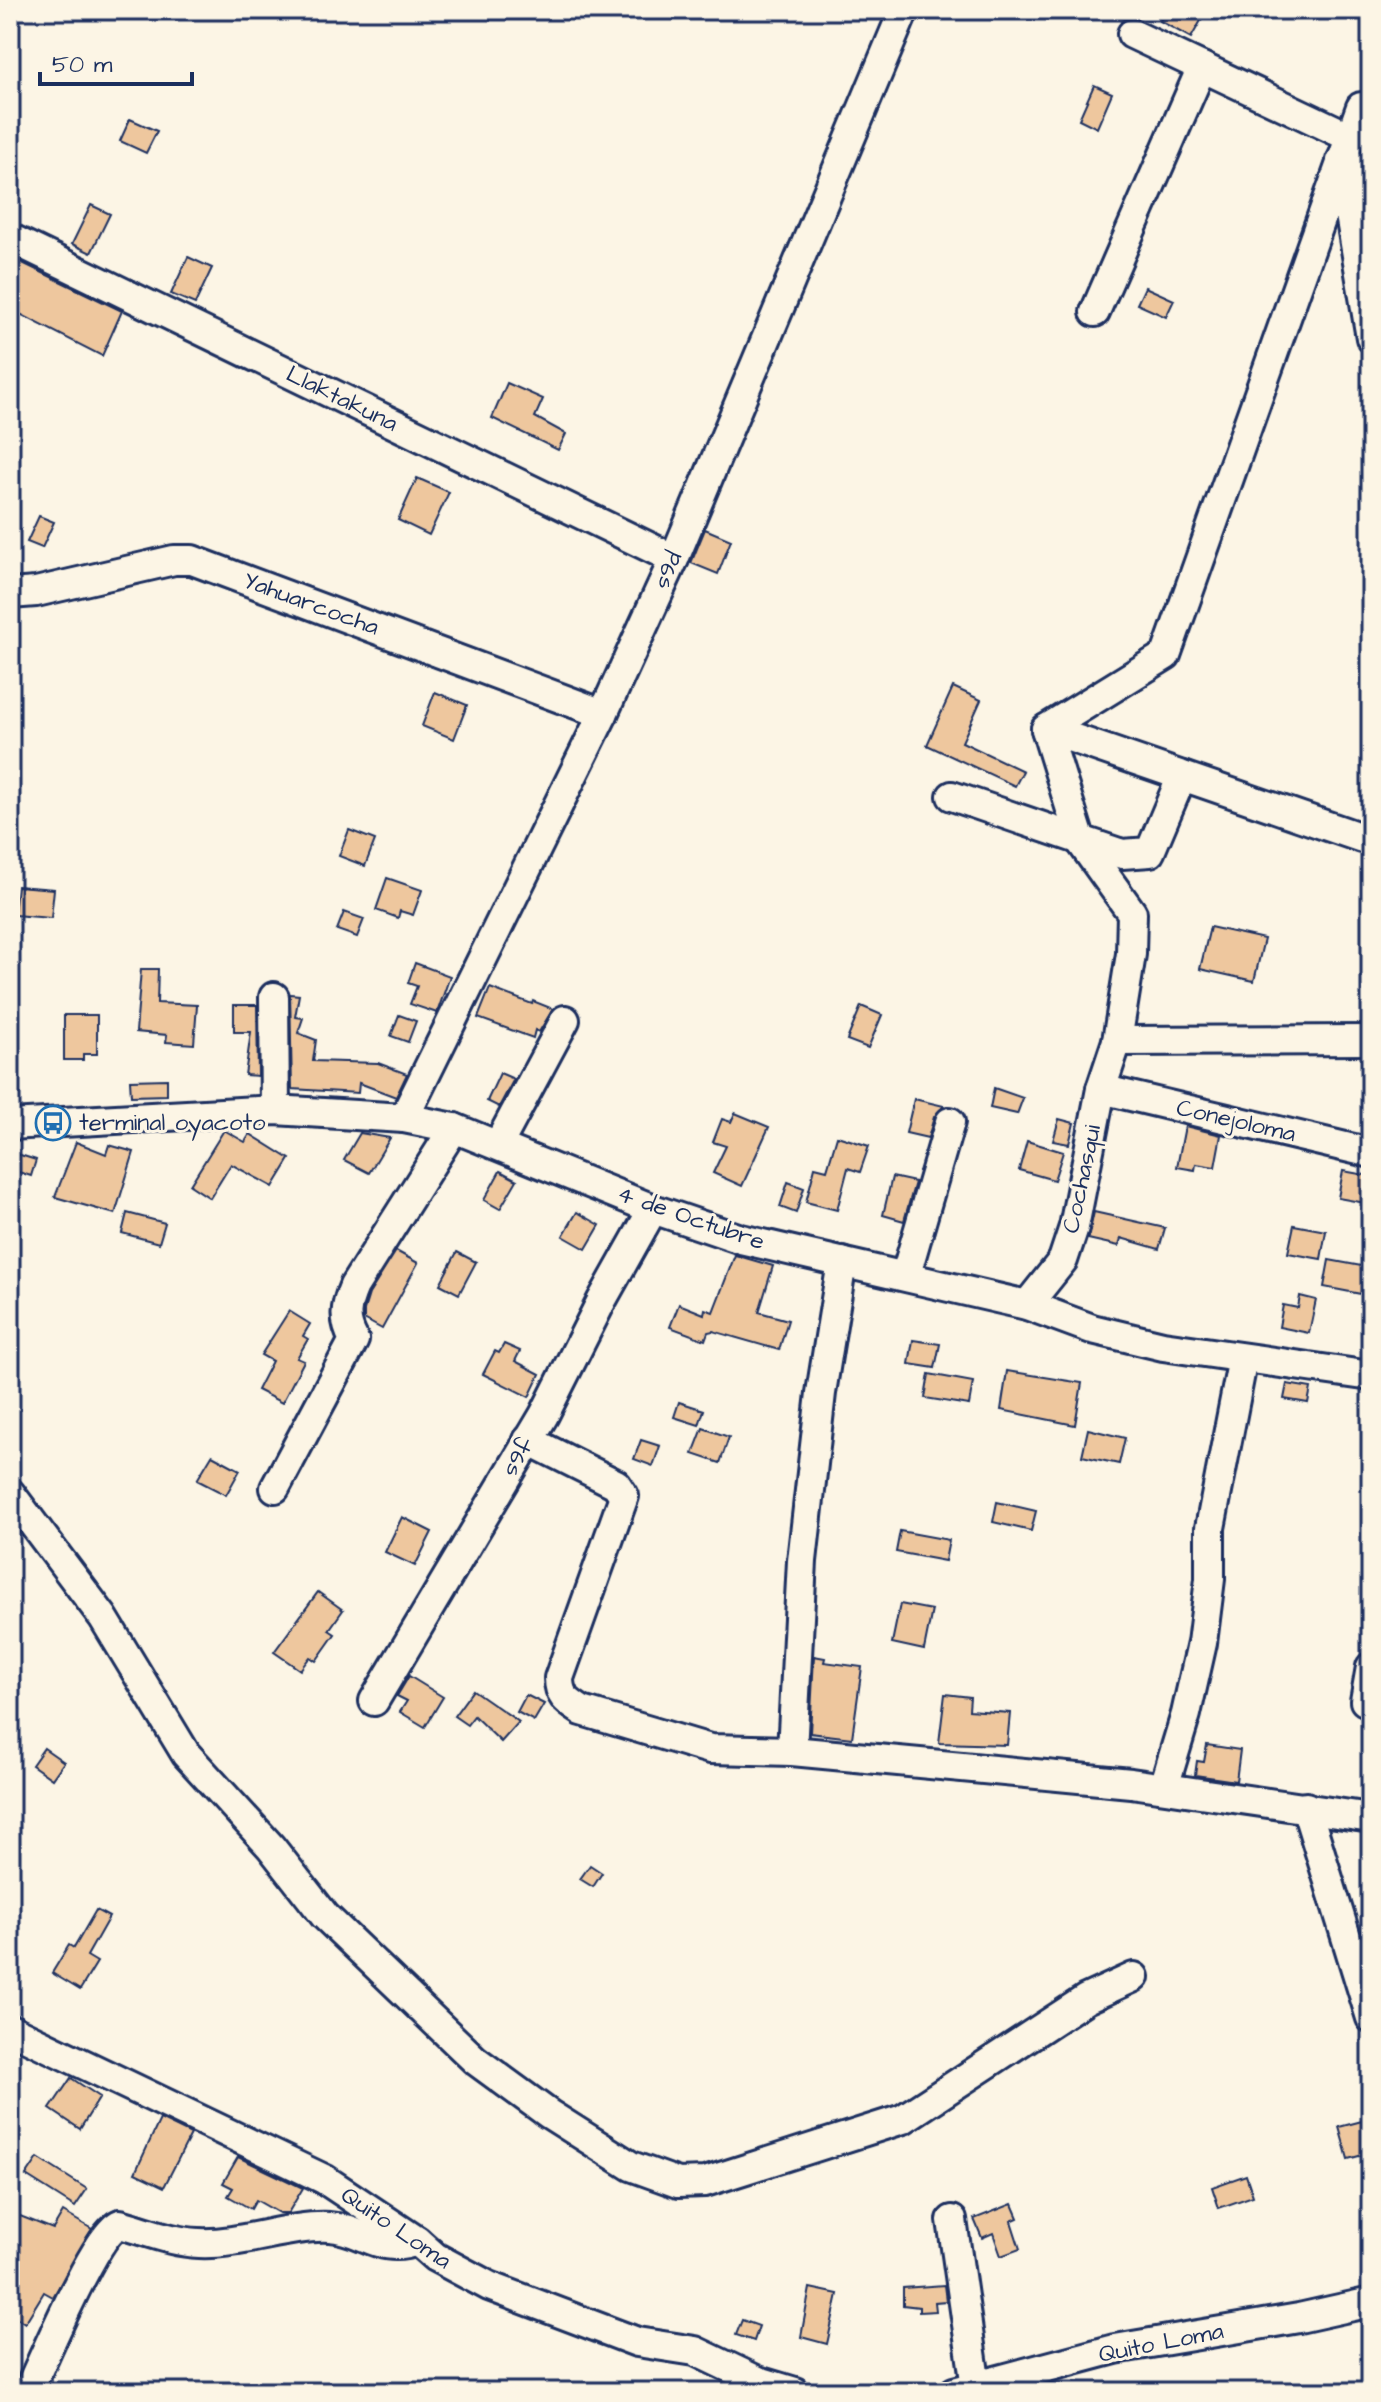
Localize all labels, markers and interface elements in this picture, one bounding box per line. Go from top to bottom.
scale bar [40,36,192,86]
text: 50 m [52,48,113,82]
street label: Llaktakuna [280,357,404,441]
street label: s9d [645,546,691,594]
street label: Yahuarcocha [238,564,384,644]
street label: Conejoloma [1173,1091,1299,1151]
bus stop icon: terminal oyacoto [34,1104,72,1142]
place label: terminal oyacoto [79,1106,266,1141]
street label: Cochasqui [1054,1121,1110,1236]
street label: 4 de Octubre [613,1177,769,1259]
street label: s9f [493,1430,543,1483]
street label: Quito Loma [334,2178,458,2278]
street label: Quito Loma [1096,2314,1226,2372]

